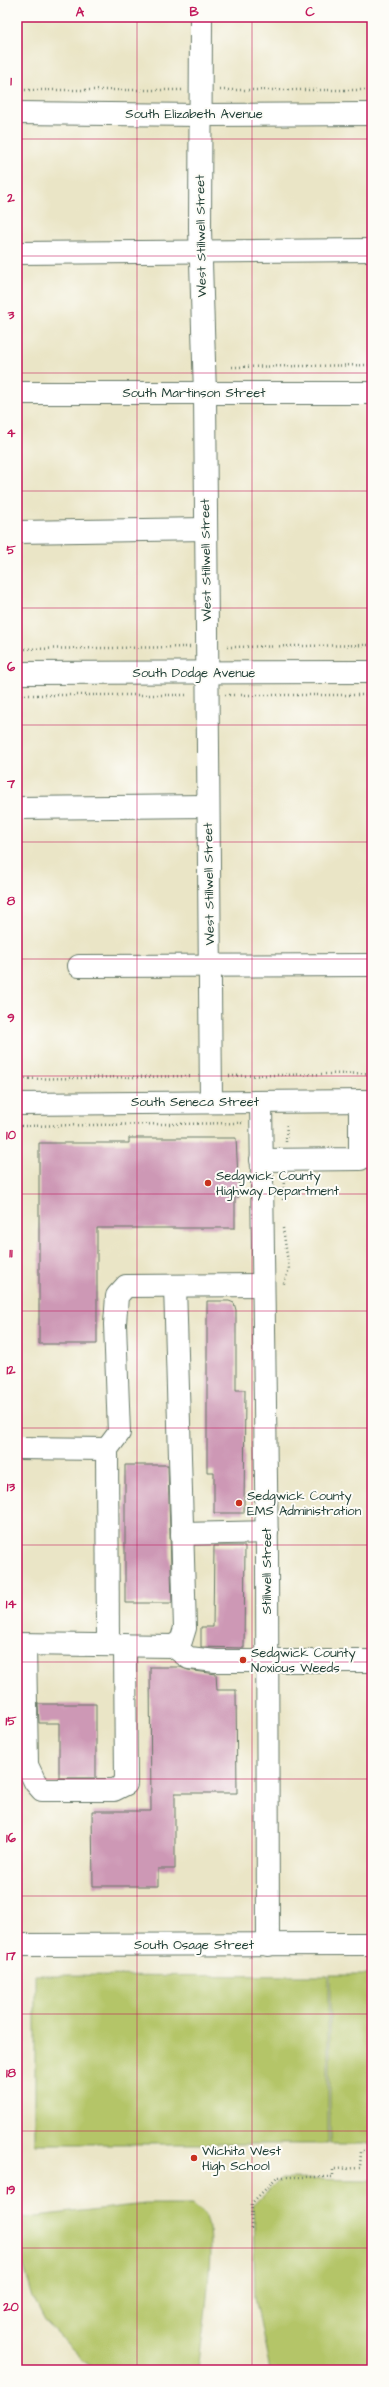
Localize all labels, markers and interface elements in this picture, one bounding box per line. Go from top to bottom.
text: A [76,3,85,21]
text: B [189,3,199,21]
text: C [305,3,315,21]
text: 1 [10,72,12,90]
street label: South Elizabeth Avenue [125,105,263,123]
street label: West Stillwell Street [191,174,211,298]
text: 2 [6,189,15,207]
text: 3 [7,306,15,324]
street label: South Martinson Street [122,384,266,402]
text: 4 [7,424,16,442]
street label: West Stillwell Street [196,498,216,622]
text: 5 [6,541,16,559]
text: 6 [7,658,16,676]
street label: South Dodge Avenue [133,664,255,683]
text: 7 [6,775,16,793]
street label: West Stillwell Street [199,822,219,946]
text: 8 [7,892,16,910]
text: 9 [7,1009,15,1027]
street label: South Seneca Street [131,1093,260,1111]
text: 10 [6,1126,17,1144]
place label: Sedgwick County Highway Department [216,1167,340,1201]
marker: Sedgwick County Highway Department [203,1178,213,1188]
text: 11 [9,1244,13,1262]
text: 12 [6,1361,16,1379]
text: 13 [7,1478,16,1496]
place label: Sedgwick County EMS Administration [247,1487,362,1520]
marker: Sedgwick County EMS Administration [234,1498,244,1508]
street label: Stillwell Street [258,1527,276,1614]
text: 14 [6,1595,16,1613]
place label: Sedgwick County Noxious Weeds [251,1644,356,1677]
marker: Sedgwick County Noxious Weeds [238,1655,248,1665]
text: 15 [6,1712,17,1730]
text: 16 [6,1829,17,1847]
street label: South Osage Street [134,1936,255,1955]
text: 17 [6,1947,17,1965]
text: 18 [6,2064,17,2082]
place label: Wichita West High School [202,2142,282,2176]
marker: Wichita West High School [189,2153,199,2163]
text: 19 [6,2181,16,2199]
text: 20 [2,2298,20,2316]

